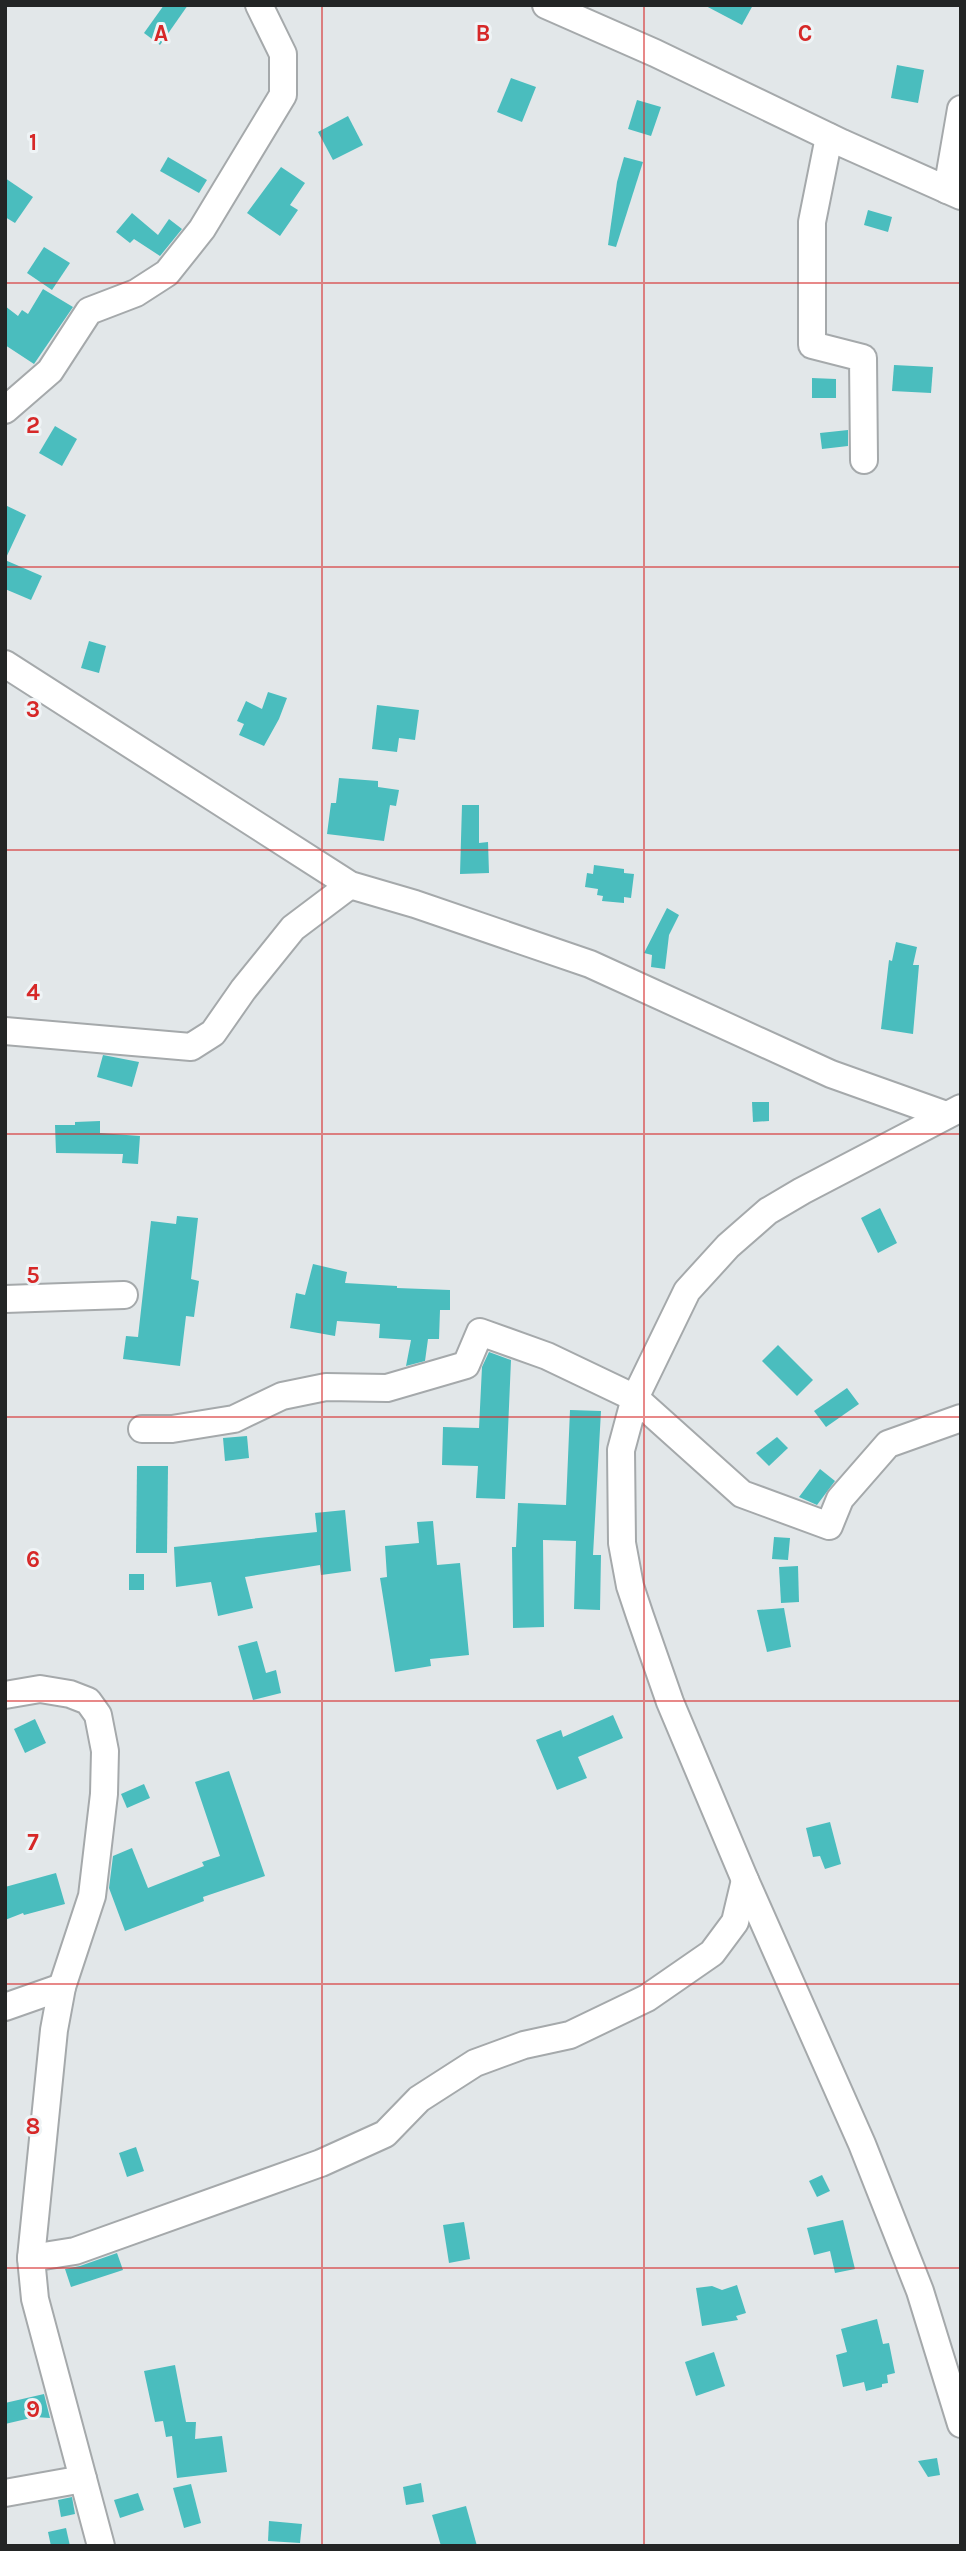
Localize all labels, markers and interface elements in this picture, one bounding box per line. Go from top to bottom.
text: A [154,20,168,47]
text: B [476,20,490,47]
text: C [798,20,812,47]
text: 1 [29,129,37,156]
text: 2 [26,412,40,439]
text: 3 [26,696,40,723]
text: 4 [26,979,40,1006]
text: 5 [26,1262,40,1289]
text: 6 [26,1546,40,1573]
text: 7 [27,1829,39,1856]
text: 8 [26,2113,40,2140]
text: 9 [26,2396,40,2423]

